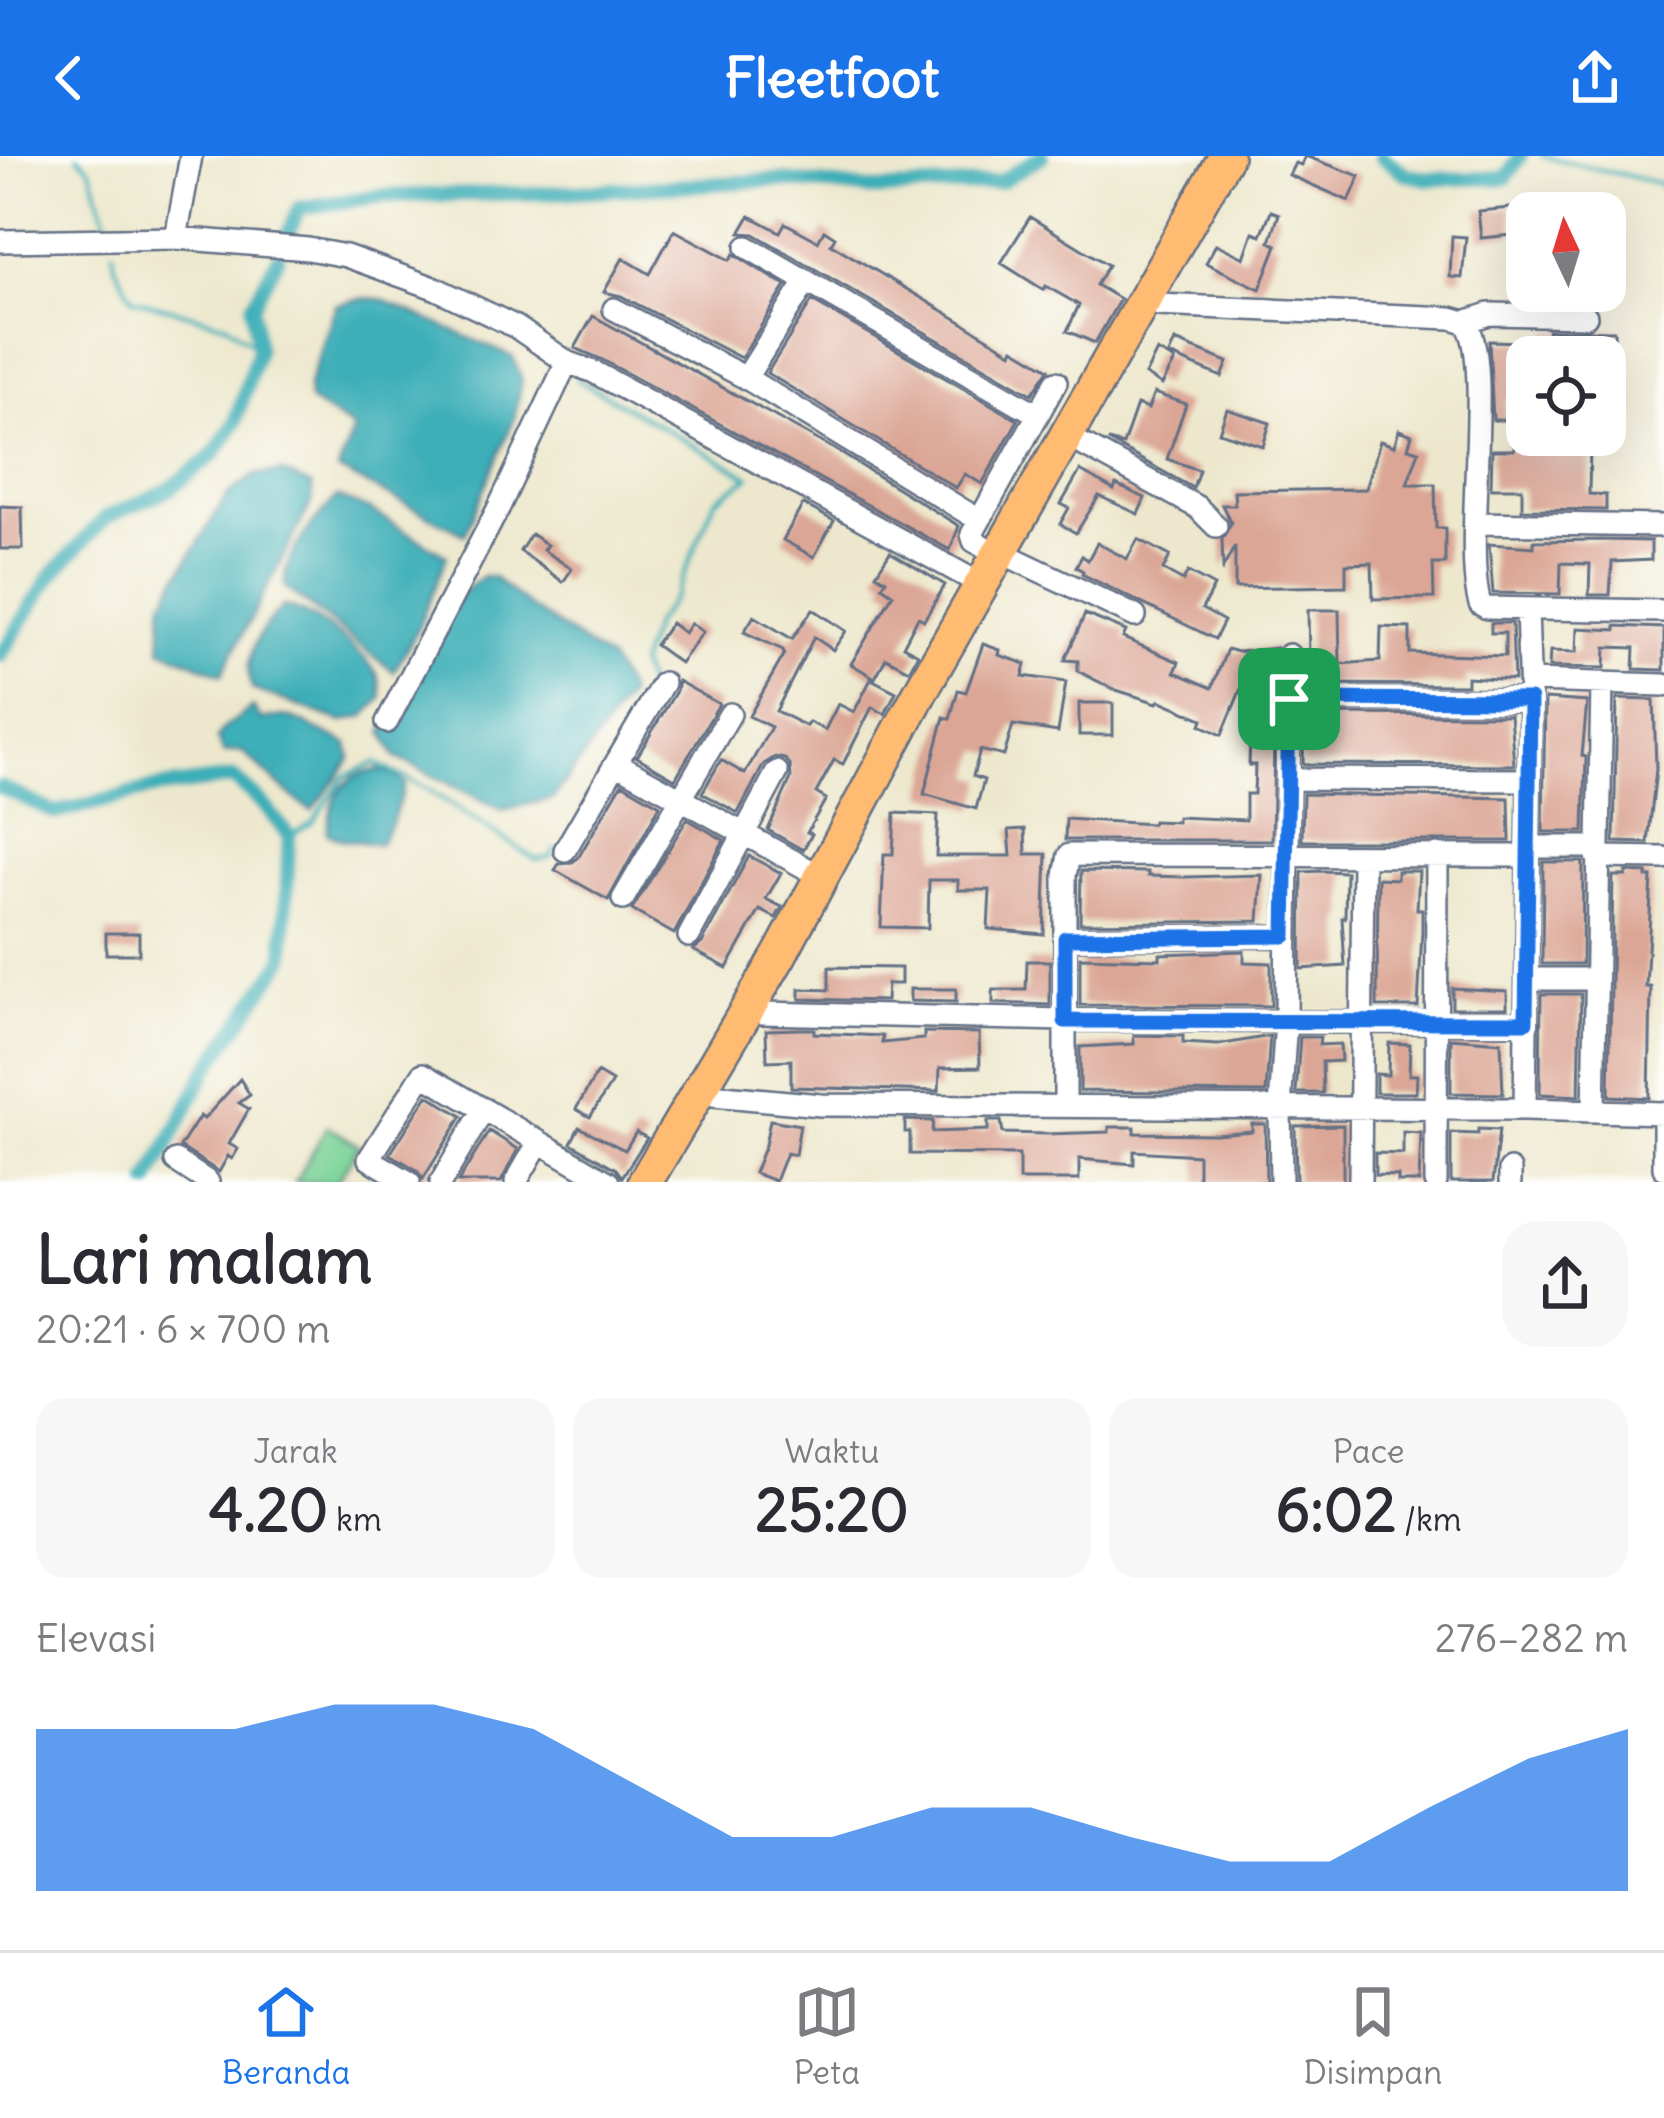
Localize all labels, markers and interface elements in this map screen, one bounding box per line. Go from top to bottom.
text: Fleetfoot [725,44,939,112]
icon: back [36,45,102,111]
icon: share [1562,45,1628,111]
north arrow [1506,192,1626,312]
map controls [1506,192,1626,456]
button: locate [1506,336,1626,456]
pin [1238,648,1340,750]
icon: arrive [1256,666,1322,732]
text: Lari malam [36,1218,372,1301]
button: share [1502,1221,1628,1347]
text: 20:21 · 6 × 700 m [36,1305,331,1354]
text: Jarak [253,1430,337,1472]
text: Waktu [785,1430,879,1472]
text: Pace [1333,1430,1405,1472]
text: 4.20 [209,1472,328,1547]
text: 25:20 [755,1472,909,1547]
text: 6:02 [1276,1472,1396,1547]
text: km [328,1498,382,1540]
text: /km [1396,1498,1462,1540]
text: Elevasi [36,1614,156,1663]
text: 276–282 m [1435,1614,1628,1663]
tab: Beranda [222,1979,350,2093]
tab: Peta [794,1979,860,2093]
tab: Disimpan [1303,1979,1442,2093]

